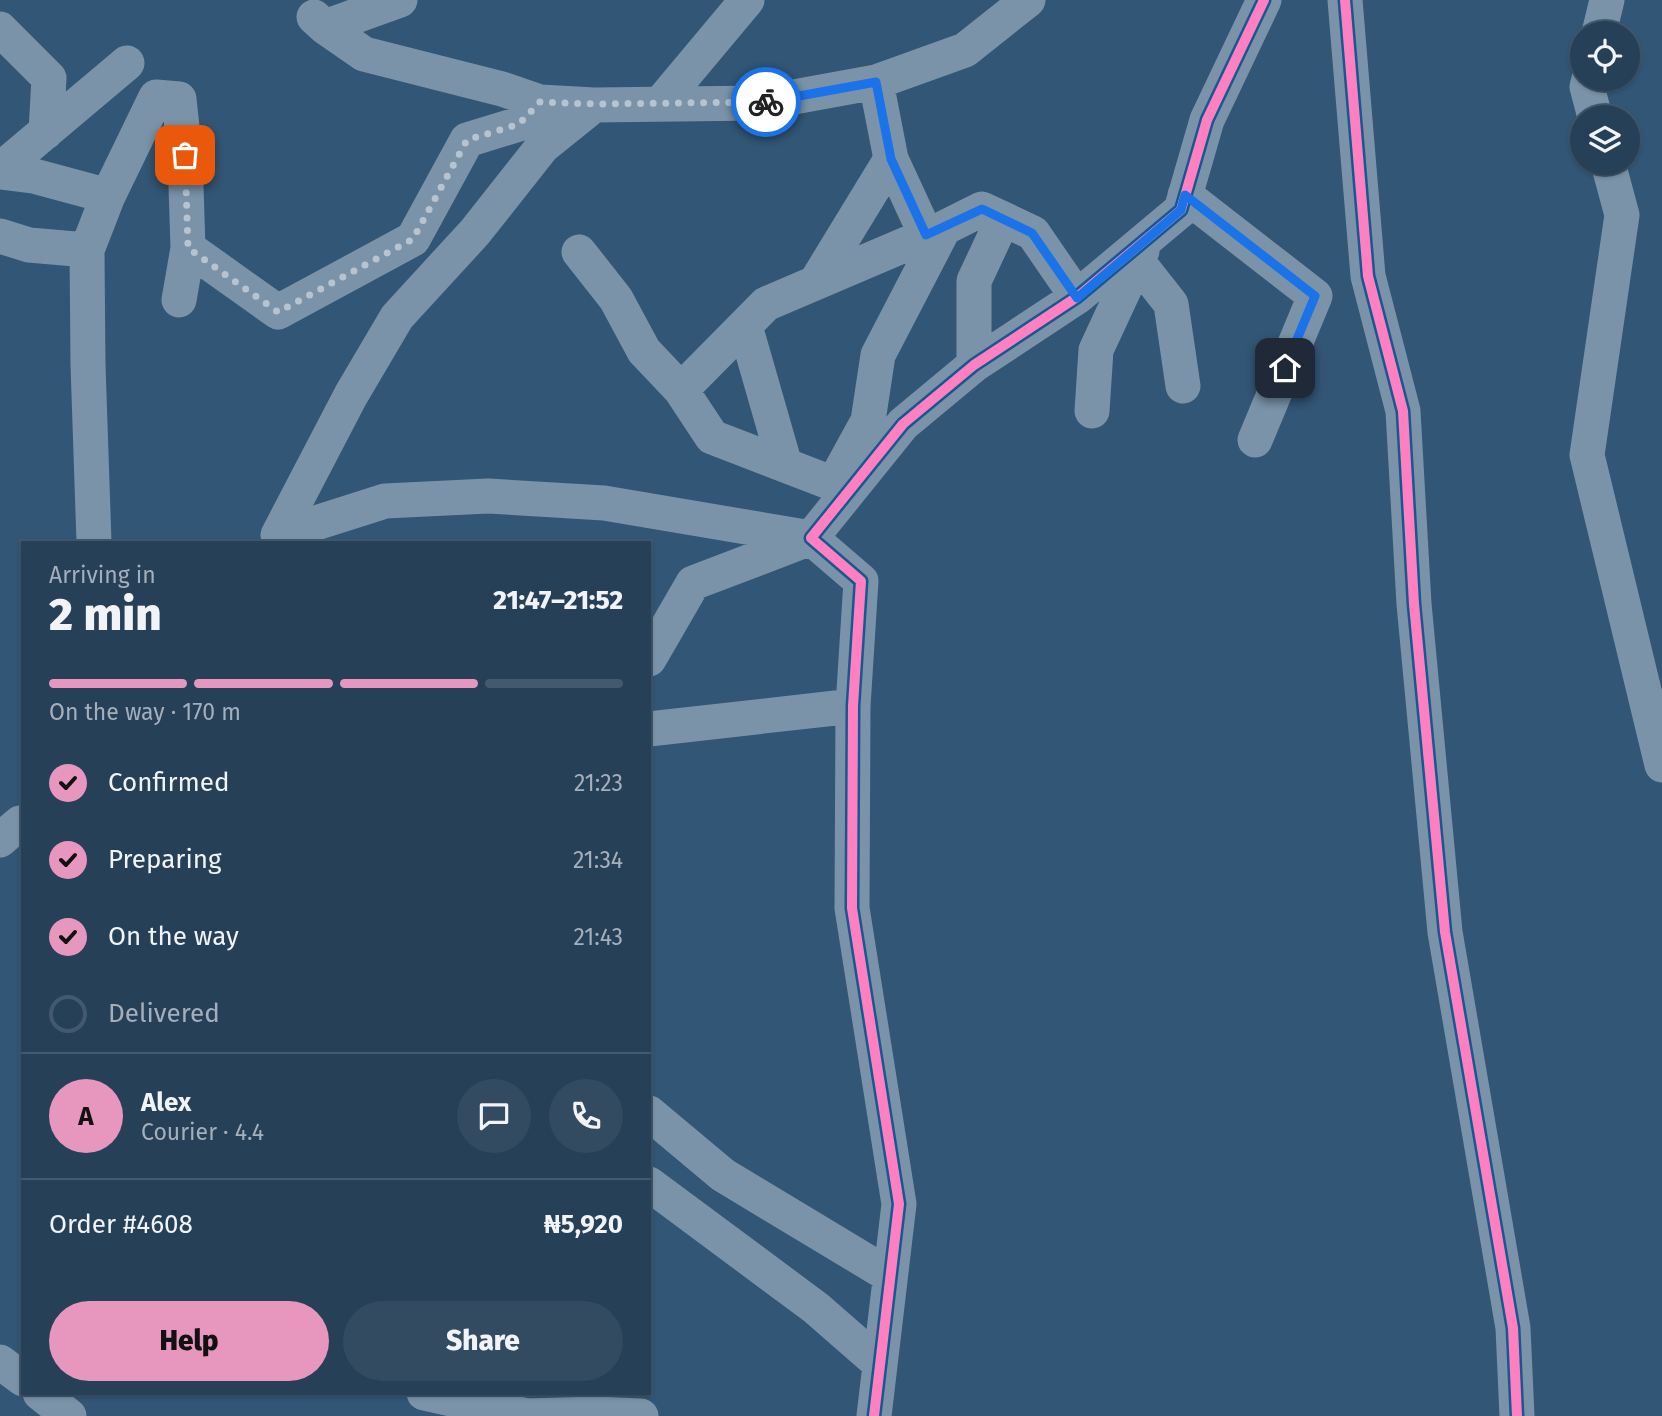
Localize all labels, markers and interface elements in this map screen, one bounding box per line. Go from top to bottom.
map controls [1570,21,1640,175]
button: locate [1570,21,1640,91]
courier [731,67,801,137]
icon: bike [747,83,785,121]
button: layers [1570,105,1640,175]
pin [155,125,215,185]
icon: bag [166,136,204,174]
pin [1255,338,1315,398]
icon: home [1266,349,1304,387]
text: Arriving in [49,561,156,589]
text: 21:47–21:52 [493,585,623,616]
text: 2 min [49,587,162,642]
text: On the way · 170 m [49,698,241,726]
icon: check [49,764,87,802]
text: Confirmed [108,767,229,798]
text: 21:23 [574,769,623,797]
icon: check [49,841,87,879]
text: Preparing [108,844,221,875]
text: 21:34 [573,846,623,874]
icon: check [49,918,87,956]
text: On the way [108,921,239,952]
text: 21:43 [574,923,623,951]
text: Delivered [108,998,220,1029]
button: chat [457,1079,531,1153]
button: phone [549,1079,623,1153]
text: Alex [141,1087,191,1118]
text: A [78,1101,94,1132]
text: Courier · 4.4 [141,1118,264,1146]
text: Order #4608 [49,1209,193,1240]
text: ₦5,920 [544,1209,623,1240]
button: Help [49,1301,329,1381]
button: Share [343,1301,623,1381]

